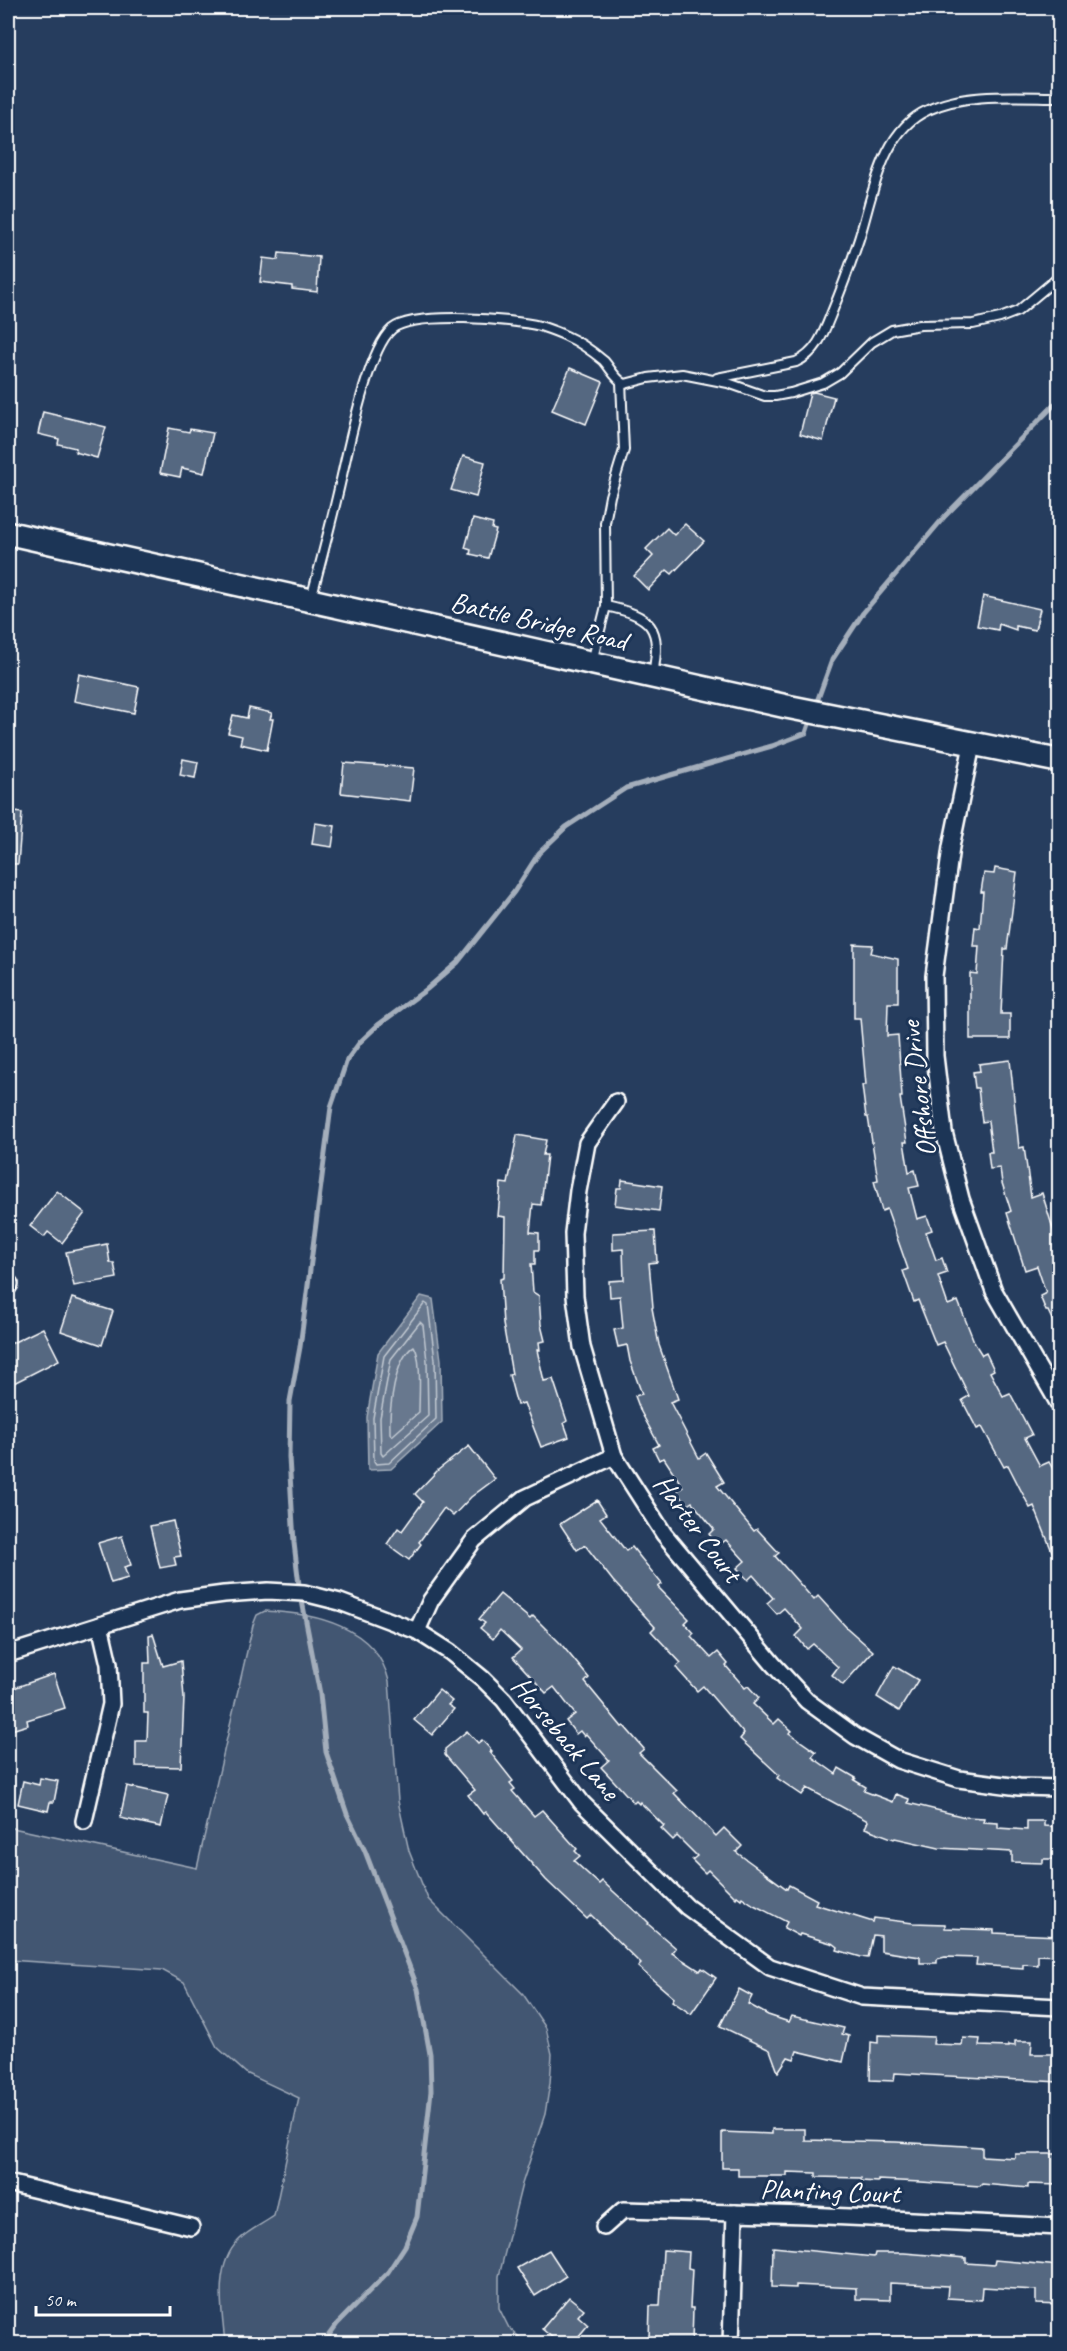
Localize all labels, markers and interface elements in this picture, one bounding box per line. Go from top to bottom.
street label: Battle Bridge Road [447,584,634,659]
street label: Offshore Drive [892,1017,944,1159]
street label: Harter Court [646,1467,752,1591]
street label: Horseback Lane [504,1669,629,1808]
street label: Planting Court [760,2171,903,2211]
scale bar [36,2279,170,2317]
text: 50 m [45,2289,78,2311]

